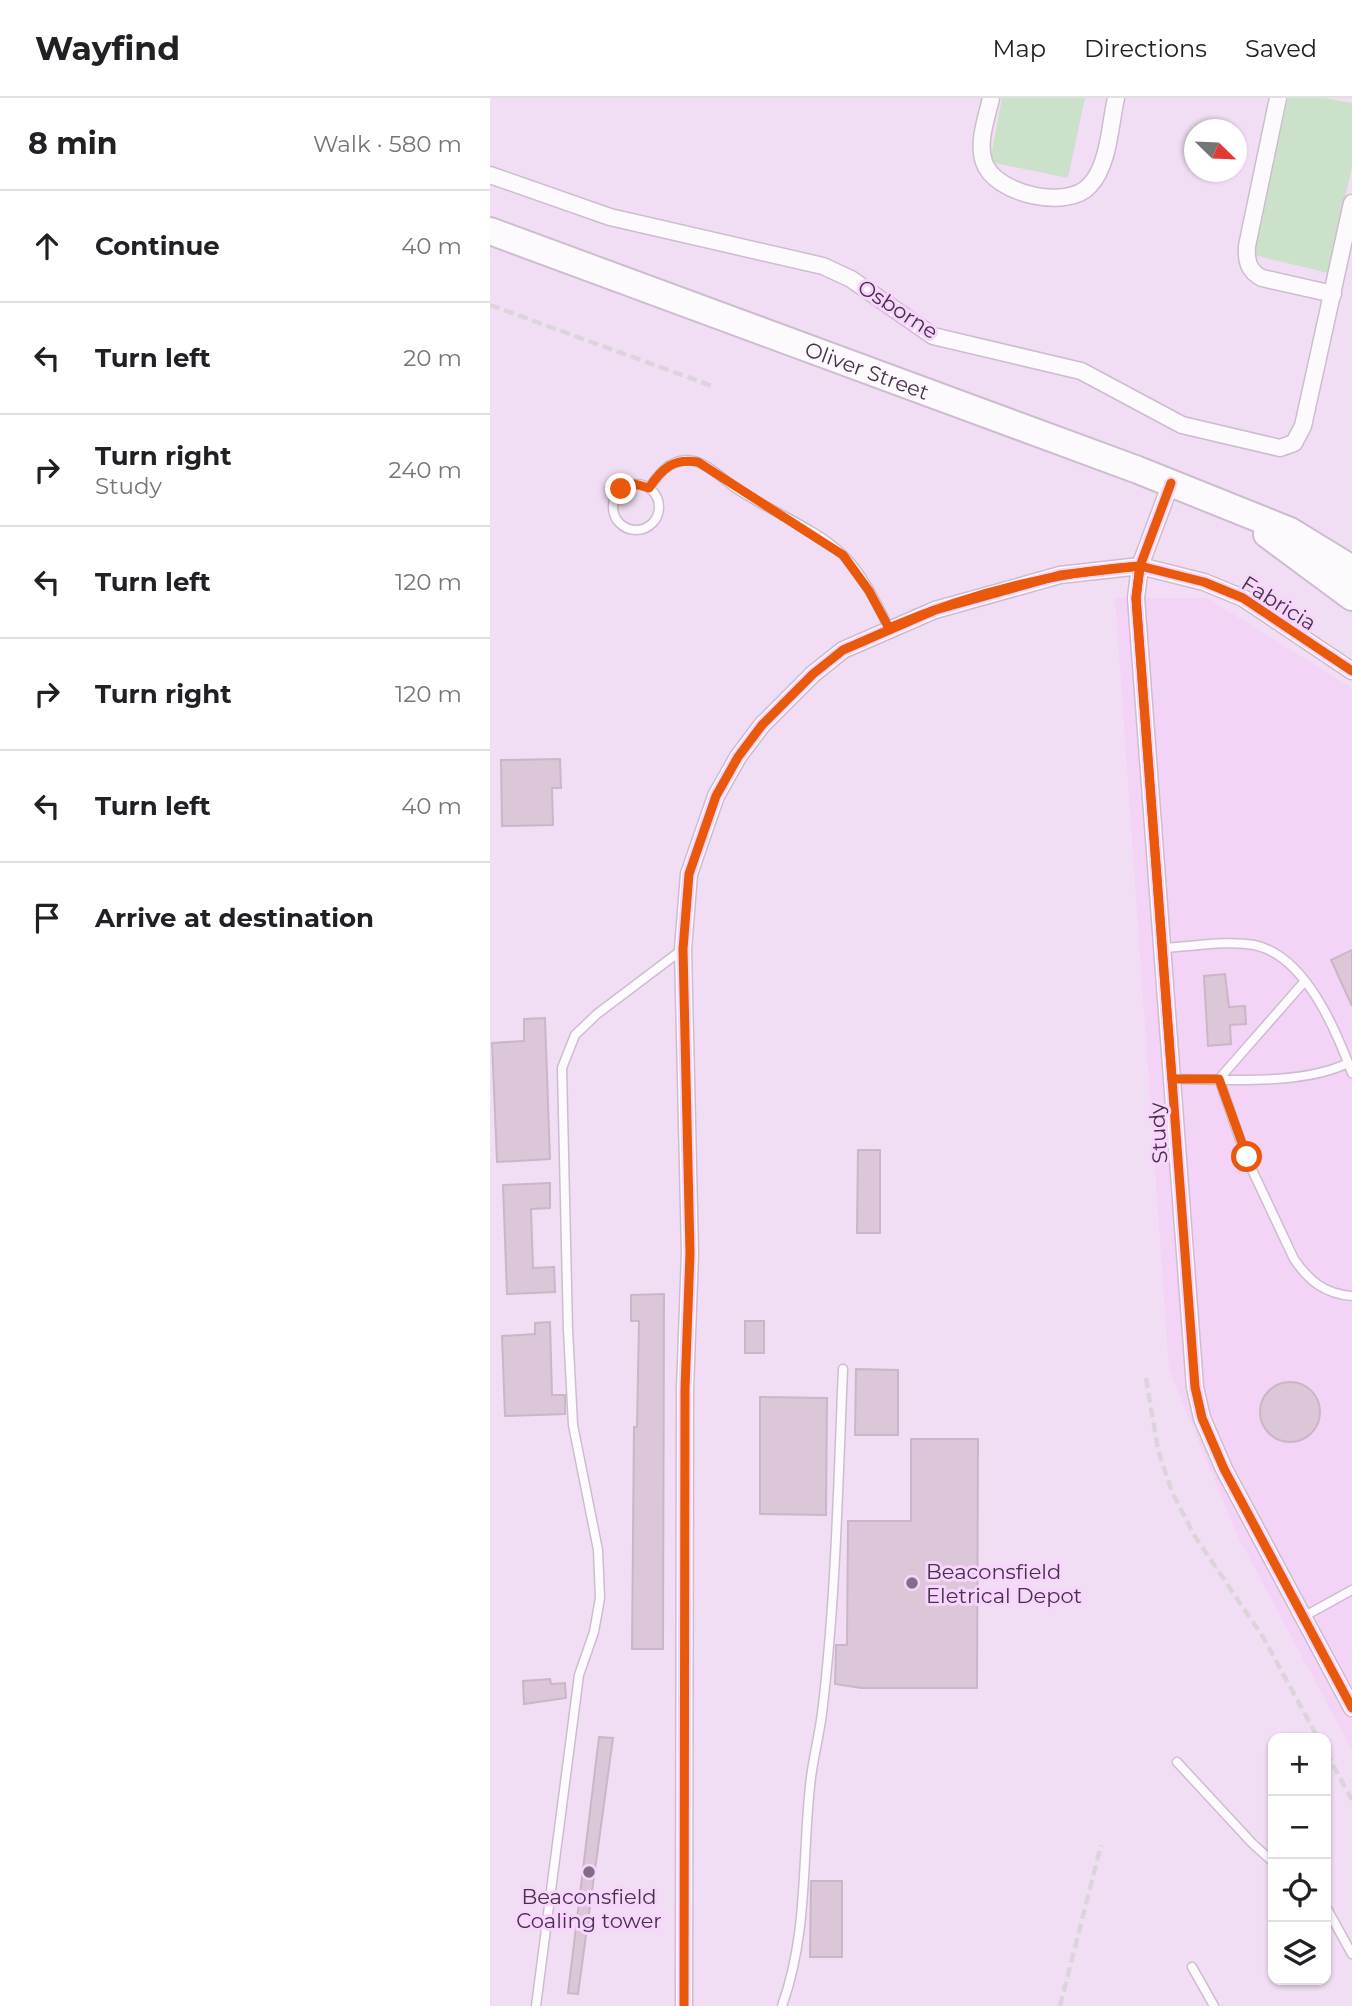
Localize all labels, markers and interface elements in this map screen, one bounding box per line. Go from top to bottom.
text: Wayfind [35,28,180,68]
text: Map [993,34,1046,63]
text: Directions [1084,34,1207,63]
text: Saved [1245,34,1317,63]
north arrow [1184,119,1247,182]
text: 8 min [28,125,118,162]
text: Walk · 580 m [313,130,462,158]
icon: ahead [28,227,66,265]
text: Continue [95,230,220,262]
text: 40 m [401,232,462,260]
street label: Osborne [853,274,943,344]
street label: Oliver Street [802,336,933,404]
icon: left [28,339,66,377]
text: Turn left [95,342,211,374]
text: 20 m [403,344,462,372]
text: Turn right [95,440,231,472]
icon: right [28,451,66,489]
text: 240 m [389,456,462,484]
text: Study [95,472,162,500]
route end [605,473,636,504]
icon: left [28,563,66,601]
text: Turn left [95,566,211,598]
text: 120 m [395,568,462,596]
street label: Fabricia [1237,570,1321,636]
icon: right [28,675,66,713]
text: Turn right [95,678,231,710]
text: 120 m [395,680,462,708]
icon: left [28,787,66,825]
text: Turn left [95,790,211,822]
text: 40 m [401,792,462,820]
icon: arrive [28,899,66,937]
text: Arrive at destination [95,902,374,934]
street label: Study [1143,1101,1173,1164]
route start [1231,1141,1262,1172]
place label: Beaconsfield Eletrical Depot [926,1559,1082,1608]
marker: Beaconsfield Eletrical Depot [904,1575,920,1591]
map controls [1268,1733,1331,1985]
button: + [1268,1733,1331,1796]
button: − [1268,1796,1331,1859]
button: locate [1268,1859,1331,1922]
marker: Beaconsfield Coaling tower [581,1864,597,1880]
place label: Beaconsfield Coaling tower [516,1884,662,1933]
button: layers [1268,1922,1331,1985]

